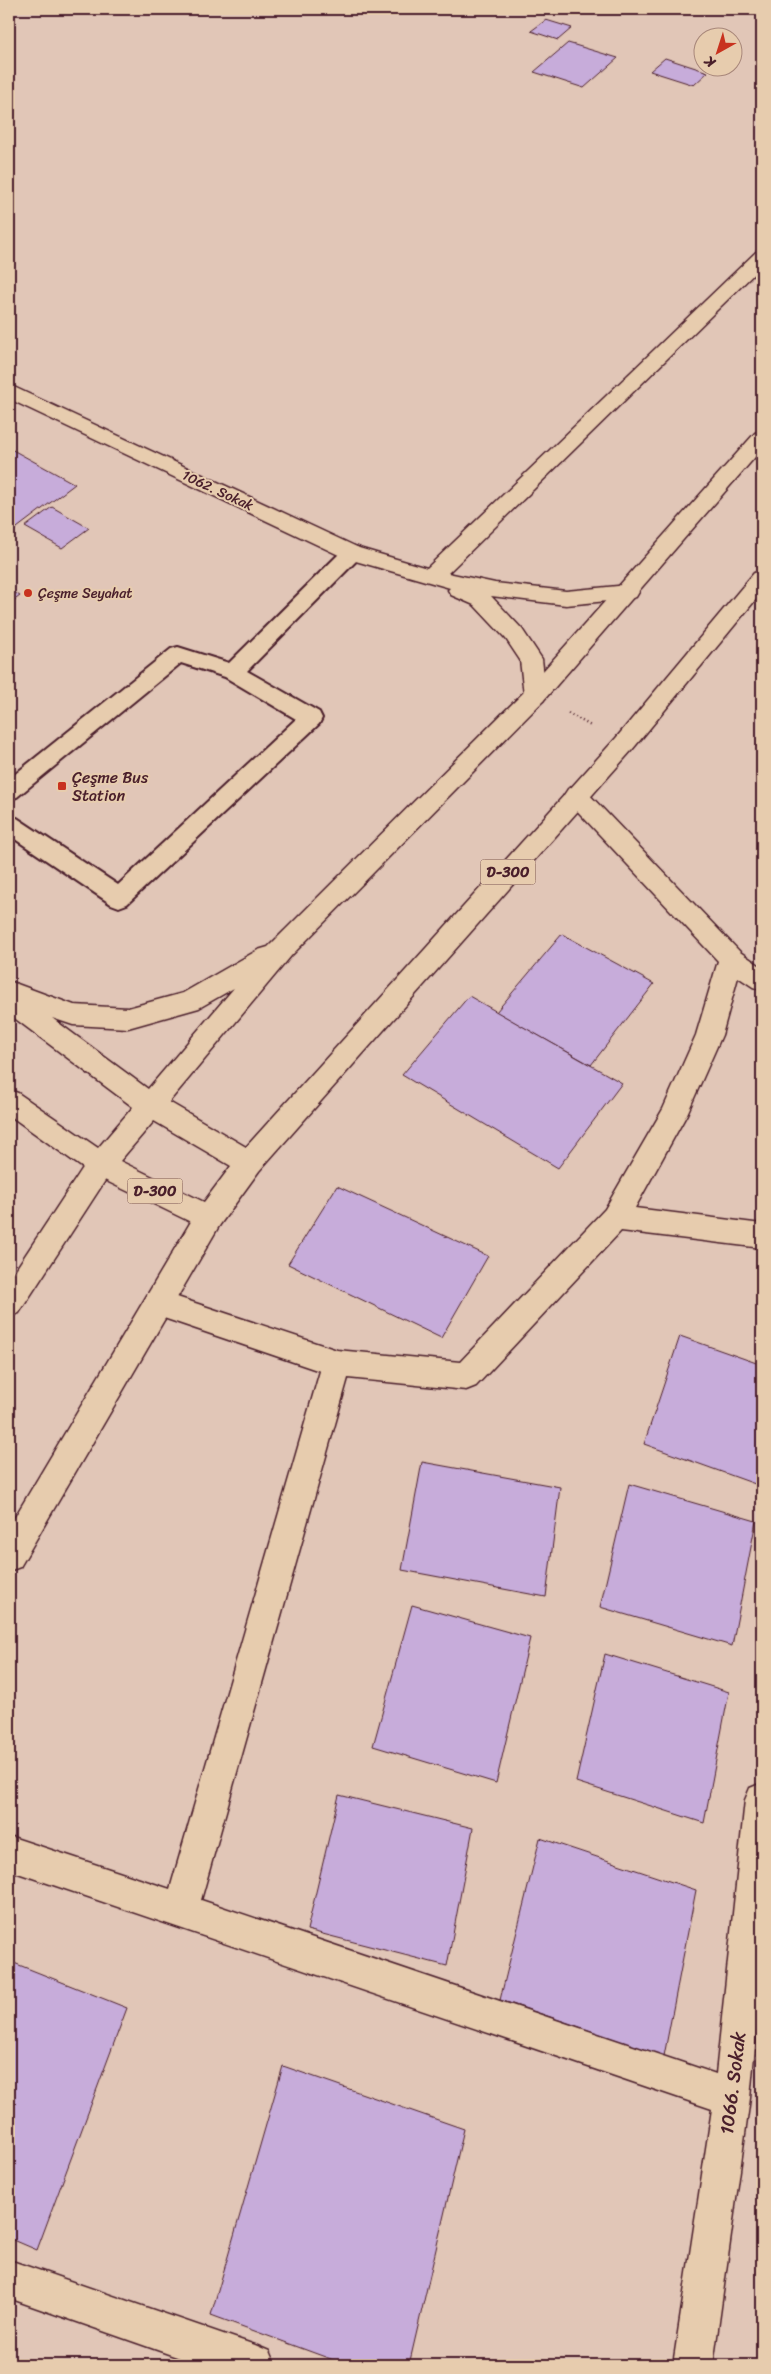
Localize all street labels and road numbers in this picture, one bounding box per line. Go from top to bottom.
street label: 1062. Sokak [178,463,258,518]
road number: D-300 [480,860,536,884]
road number: D-300 [128,1178,182,1204]
street label: 1066. Sokak [710,2030,755,2137]

